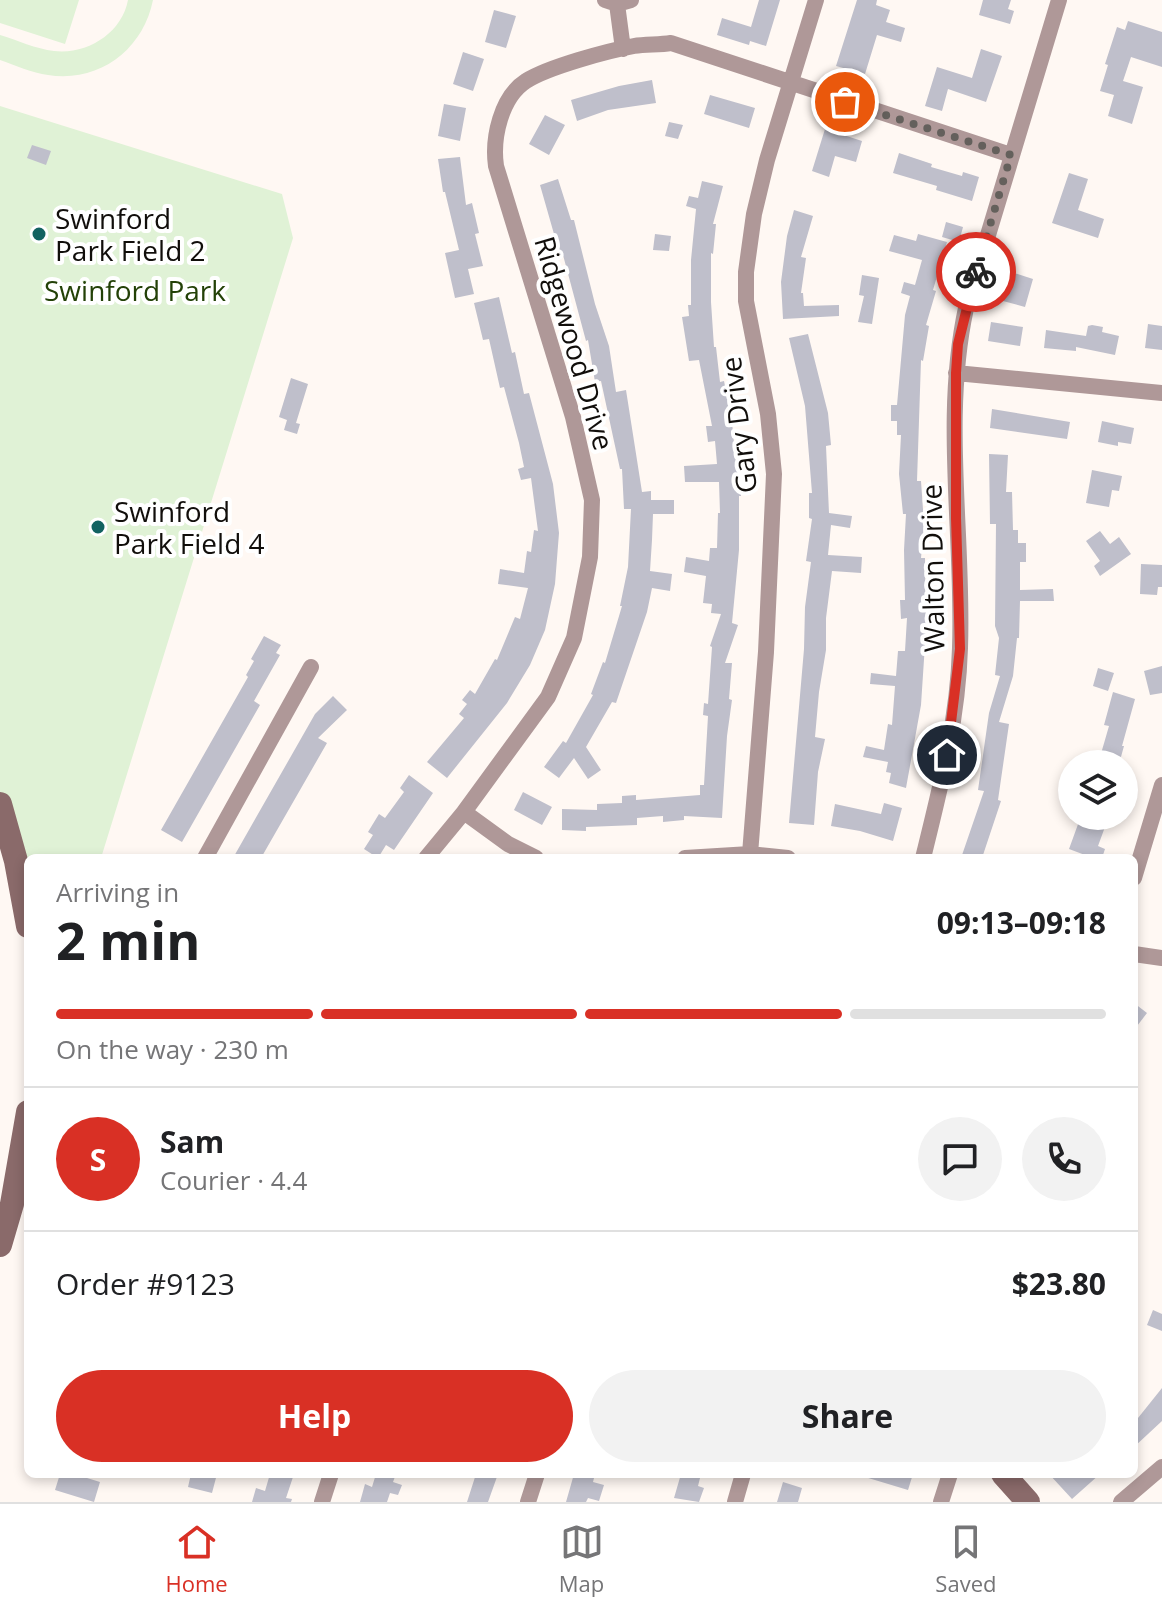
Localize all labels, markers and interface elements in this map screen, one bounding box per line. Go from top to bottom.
pin [811,68,879,136]
icon: bag [823,80,867,124]
place label: Swinford Park Field 2 [55,199,206,269]
marker: Swinford Park Field 2 [30,225,48,243]
street label: Ridgewood Drive [526,232,624,454]
courier [936,232,1016,312]
icon: bike [954,250,998,294]
park label: Swinford Park [44,271,226,309]
street label: Gary Drive [711,355,765,495]
street label: Walton Drive [912,484,952,652]
place label: Swinford Park Field 4 [114,492,265,562]
marker: Swinford Park Field 4 [89,518,107,536]
pin [913,721,981,789]
icon: home [925,733,969,777]
map controls [1058,750,1138,830]
button: layers [1058,750,1138,830]
text: Arriving in [56,874,179,910]
text: 09:13–09:18 [937,902,1106,943]
text: 2 min [56,904,200,975]
text: On the way · 230 m [56,1031,289,1067]
button: chat [918,1117,1002,1201]
button: phone [1022,1117,1106,1201]
text: Sam [160,1121,224,1162]
text: S [90,1139,106,1180]
text: Courier · 4.4 [160,1162,307,1198]
text: Order #9123 [56,1263,235,1304]
text: $23.80 [1012,1263,1106,1304]
button: Help [56,1370,573,1462]
button: Share [589,1370,1106,1462]
tab: Home [166,1520,228,1598]
tab: Map [559,1520,604,1598]
tab: Saved [935,1520,996,1598]

